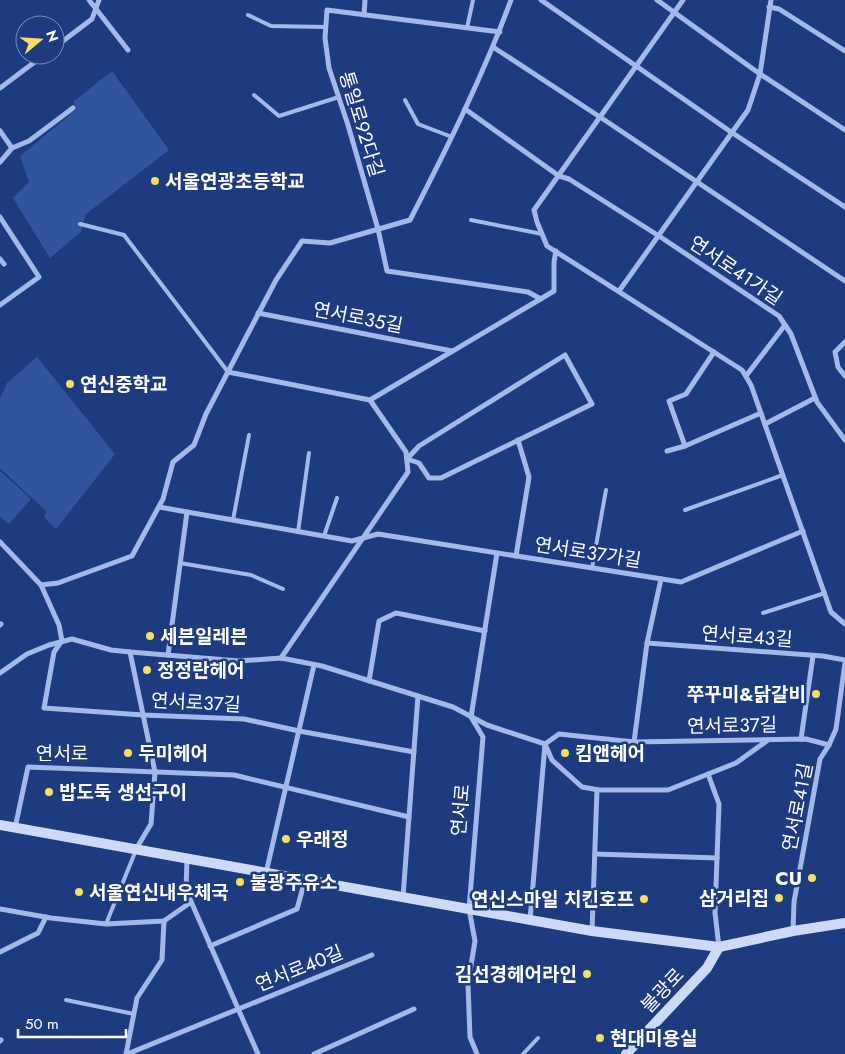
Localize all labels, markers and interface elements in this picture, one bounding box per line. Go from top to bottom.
north arrow [15,15,65,65]
text: N [41,28,64,44]
street label: 통일로92다길 [333,68,390,180]
place label: 서울연광초등학교 [165,168,305,195]
marker: 서울연광초등학교 [149,175,161,187]
street label: 연서로41가길 [684,229,788,312]
street label: 연서로35길 [311,296,405,339]
place label: 연신중학교 [80,371,167,398]
marker: 연신중학교 [64,378,76,390]
street label: 연서로37가길 [533,531,643,574]
street label: 연서로43길 [700,620,793,653]
place label: 세븐일레븐 [160,623,247,650]
marker: 세븐일레븐 [144,630,156,642]
place label: 정정란헤어 [157,657,244,684]
marker: 정정란헤어 [141,664,153,676]
place label: 쭈꾸미&닭갈비 [687,681,806,708]
street label: 연서로37길 [150,687,242,718]
marker: 쭈꾸미&닭갈비 [810,688,822,700]
street label: 연서로37길 [687,711,777,740]
street label: 연서로 [36,740,88,767]
place label: 두미헤어 [138,740,208,767]
place label: 킴앤헤어 [575,740,645,767]
marker: 두미헤어 [122,747,134,759]
marker: 킴앤헤어 [559,747,571,759]
street label: 연서로41길 [776,761,819,854]
place label: 밥도둑 생선구이 [59,779,187,806]
street label: 연서로 [445,783,476,837]
marker: 밥도둑 생선구이 [43,786,55,798]
place label: 우래정 [296,826,348,853]
marker: 우래정 [280,833,292,845]
place label: CU [775,865,802,892]
place label: 불광주유소 [250,869,337,896]
marker: CU [806,872,818,884]
marker: 불광주유소 [234,876,246,888]
place label: 서울연신내우체국 [89,879,229,906]
place label: 삼거리집 [699,885,769,912]
marker: 서울연신내우체국 [73,886,85,898]
place label: 연신스마일 치킨호프 [471,886,634,913]
marker: 삼거리집 [773,892,785,904]
marker: 연신스마일 치킨호프 [638,893,650,905]
street label: 연서로40길 [251,939,347,998]
place label: 김선경헤어라인 [455,961,577,988]
street label: 불광로 [635,962,690,1019]
marker: 김선경헤어라인 [581,968,593,980]
scale bar [18,1006,125,1038]
text: 50 m [25,1013,59,1035]
place label: 현대미용실 [610,1025,697,1052]
marker: 현대미용실 [594,1032,606,1044]

